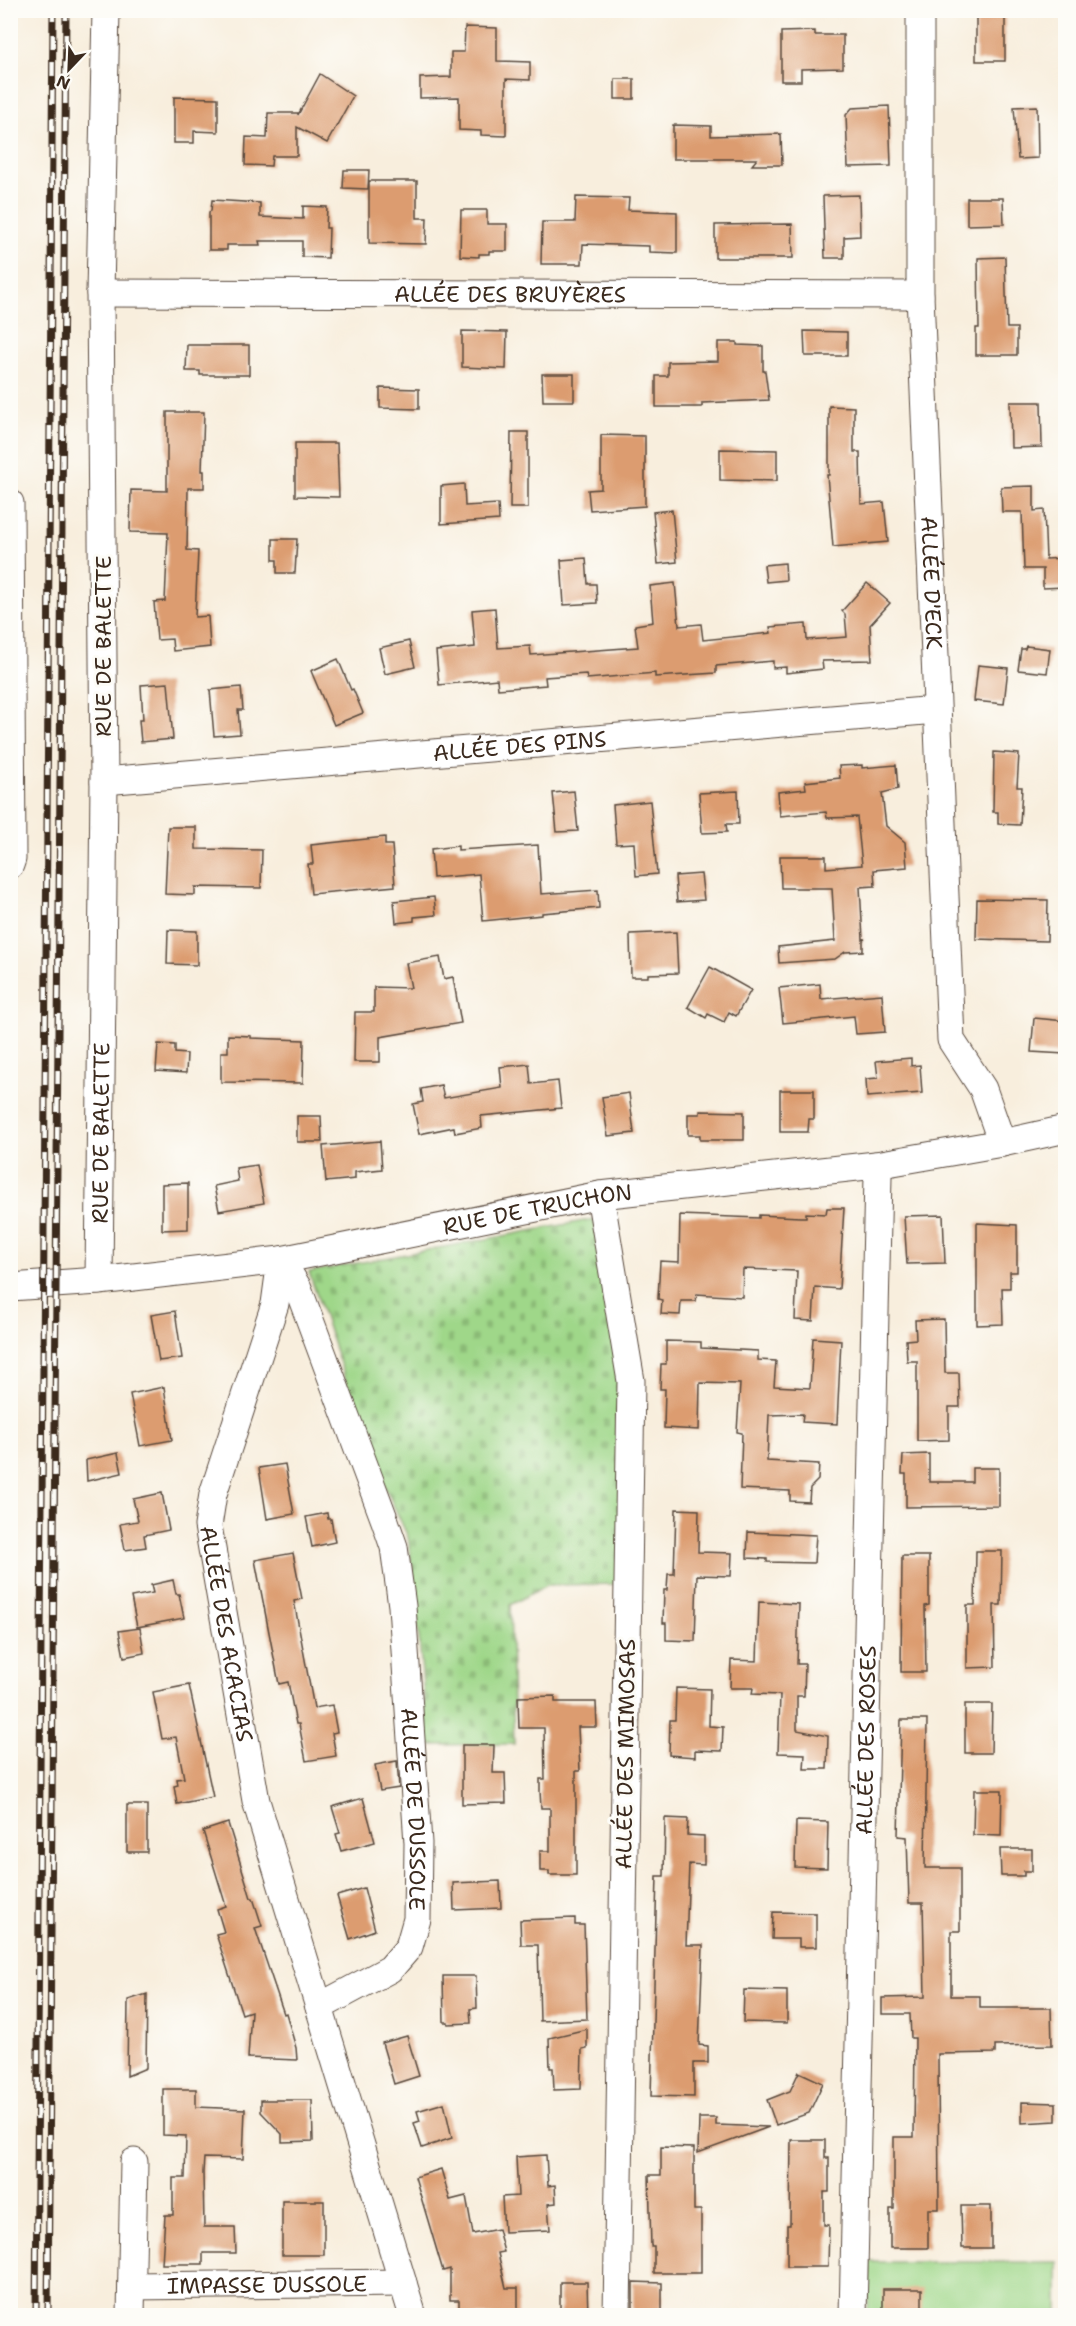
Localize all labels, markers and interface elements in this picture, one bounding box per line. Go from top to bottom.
north arrow [39,39,99,99]
text: N [53,70,73,94]
street label: ALLÉE DES BRUYÈRES [394,280,626,309]
street label: ALLÉE D'ECK [914,516,949,650]
street label: RUE DE BALETTE [89,555,118,737]
street label: ALLÉE DES PINS [432,724,607,768]
street label: RUE DE BALETTE [86,1042,116,1224]
street label: RUE DE TRUCHON [440,1178,633,1242]
street label: ALLÉE DES ACACIAS [193,1524,259,1744]
street label: ALLÉE DES MIMOSAS [609,1638,642,1870]
street label: ALLÉE DES ROSES [850,1645,883,1835]
street label: ALLÉE DE DUSSOLE [394,1707,432,1911]
street label: IMPASSE DUSSOLE [167,2269,367,2301]

